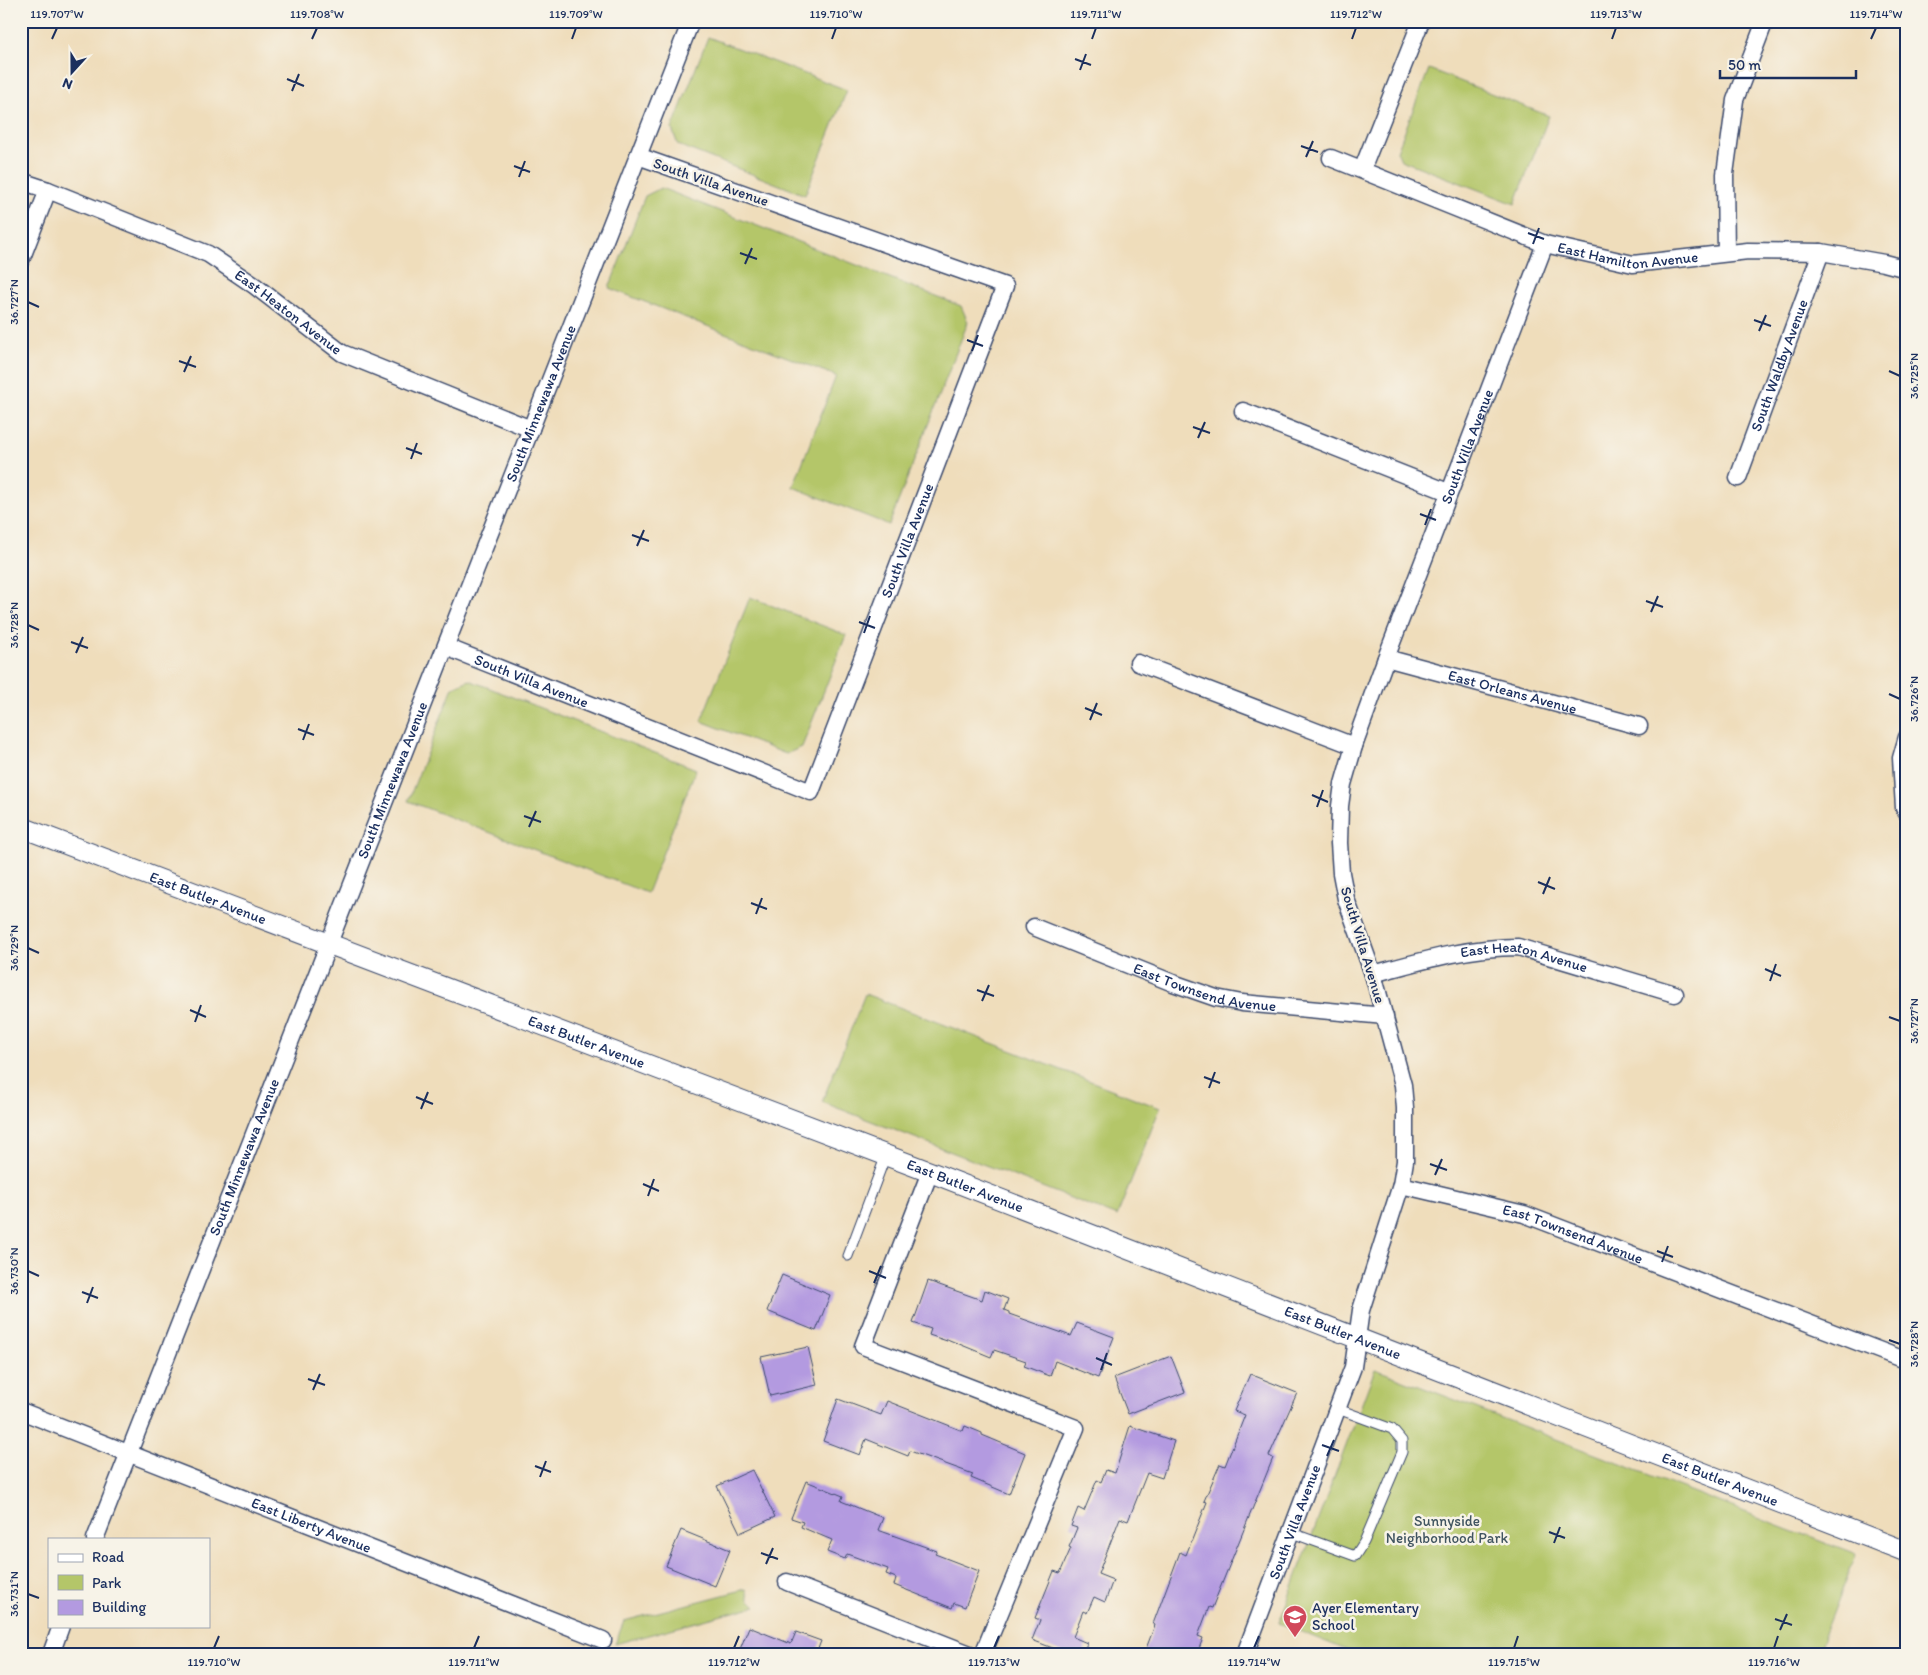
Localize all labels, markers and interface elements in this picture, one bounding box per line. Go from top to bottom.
text: 119.707°W [30,7,84,21]
text: 119.708°W [290,7,344,21]
text: 119.709°W [549,7,603,21]
text: 119.710°W [809,7,863,21]
text: 119.711°W [1070,7,1122,21]
text: 119.712°W [1330,7,1382,21]
text: 119.713°W [1590,7,1642,21]
text: 119.714°W [1850,7,1902,21]
north arrow [48,48,98,98]
scale bar [1720,48,1857,80]
text: 50 m [1728,56,1761,74]
text: N [60,74,75,93]
street label: South Villa Avenue [651,154,771,210]
street label: East Hamilton Avenue [1556,238,1699,273]
street label: East Heaton Avenue [231,266,346,359]
text: 36.727°N [7,279,21,325]
street label: South Waldby Avenue [1747,297,1812,434]
street label: South Minnewawa Avenue [502,322,580,484]
text: 36.725°N [1907,353,1921,399]
street label: South Villa Avenue [1437,387,1497,506]
street label: South Villa Avenue [877,481,937,600]
text: 36.728°N [7,602,21,648]
street label: South Villa Avenue [472,650,591,712]
street label: East Orleans Avenue [1446,666,1579,718]
text: 36.726°N [1907,676,1921,722]
street label: South Minnewawa Avenue [353,699,431,861]
street label: East Butler Avenue [147,868,269,928]
street label: South Villa Avenue [1337,885,1389,1005]
text: 36.729°N [7,925,21,971]
street label: East Heaton Avenue [1459,938,1590,976]
street label: East Townsend Avenue [1131,959,1277,1015]
text: 36.727°N [1907,998,1921,1044]
street label: East Butler Avenue [526,1011,648,1072]
street label: South Minnewawa Avenue [205,1076,283,1238]
street label: East Butler Avenue [904,1155,1026,1216]
street label: East Townsend Avenue [1501,1200,1646,1268]
text: 36.730°N [7,1247,21,1295]
street label: East Butler Avenue [1282,1302,1403,1363]
text: 36.728°N [1907,1321,1921,1367]
street label: East Butler Avenue [1659,1449,1781,1510]
street label: South Villa Avenue [1265,1462,1324,1582]
street label: East Liberty Avenue [249,1494,374,1557]
park label: Sunnyside Neighborhood Park [1386,1512,1509,1547]
legend [48,1538,210,1628]
text: Road [92,1548,125,1566]
text: 36.731°N [7,1571,21,1617]
text: Park [92,1574,122,1592]
text: Building [92,1598,146,1616]
place label: Ayer Elementary School [1312,1599,1419,1634]
school or university icon: Ayer Elementary School [1282,1604,1308,1638]
text: 119.710°W [187,1655,241,1669]
text: 119.711°W [448,1655,500,1669]
text: 119.712°W [708,1655,760,1669]
text: 119.713°W [968,1655,1020,1669]
text: 119.714°W [1228,1655,1280,1669]
text: 119.715°W [1488,1655,1540,1669]
text: 119.716°W [1748,1655,1800,1669]

